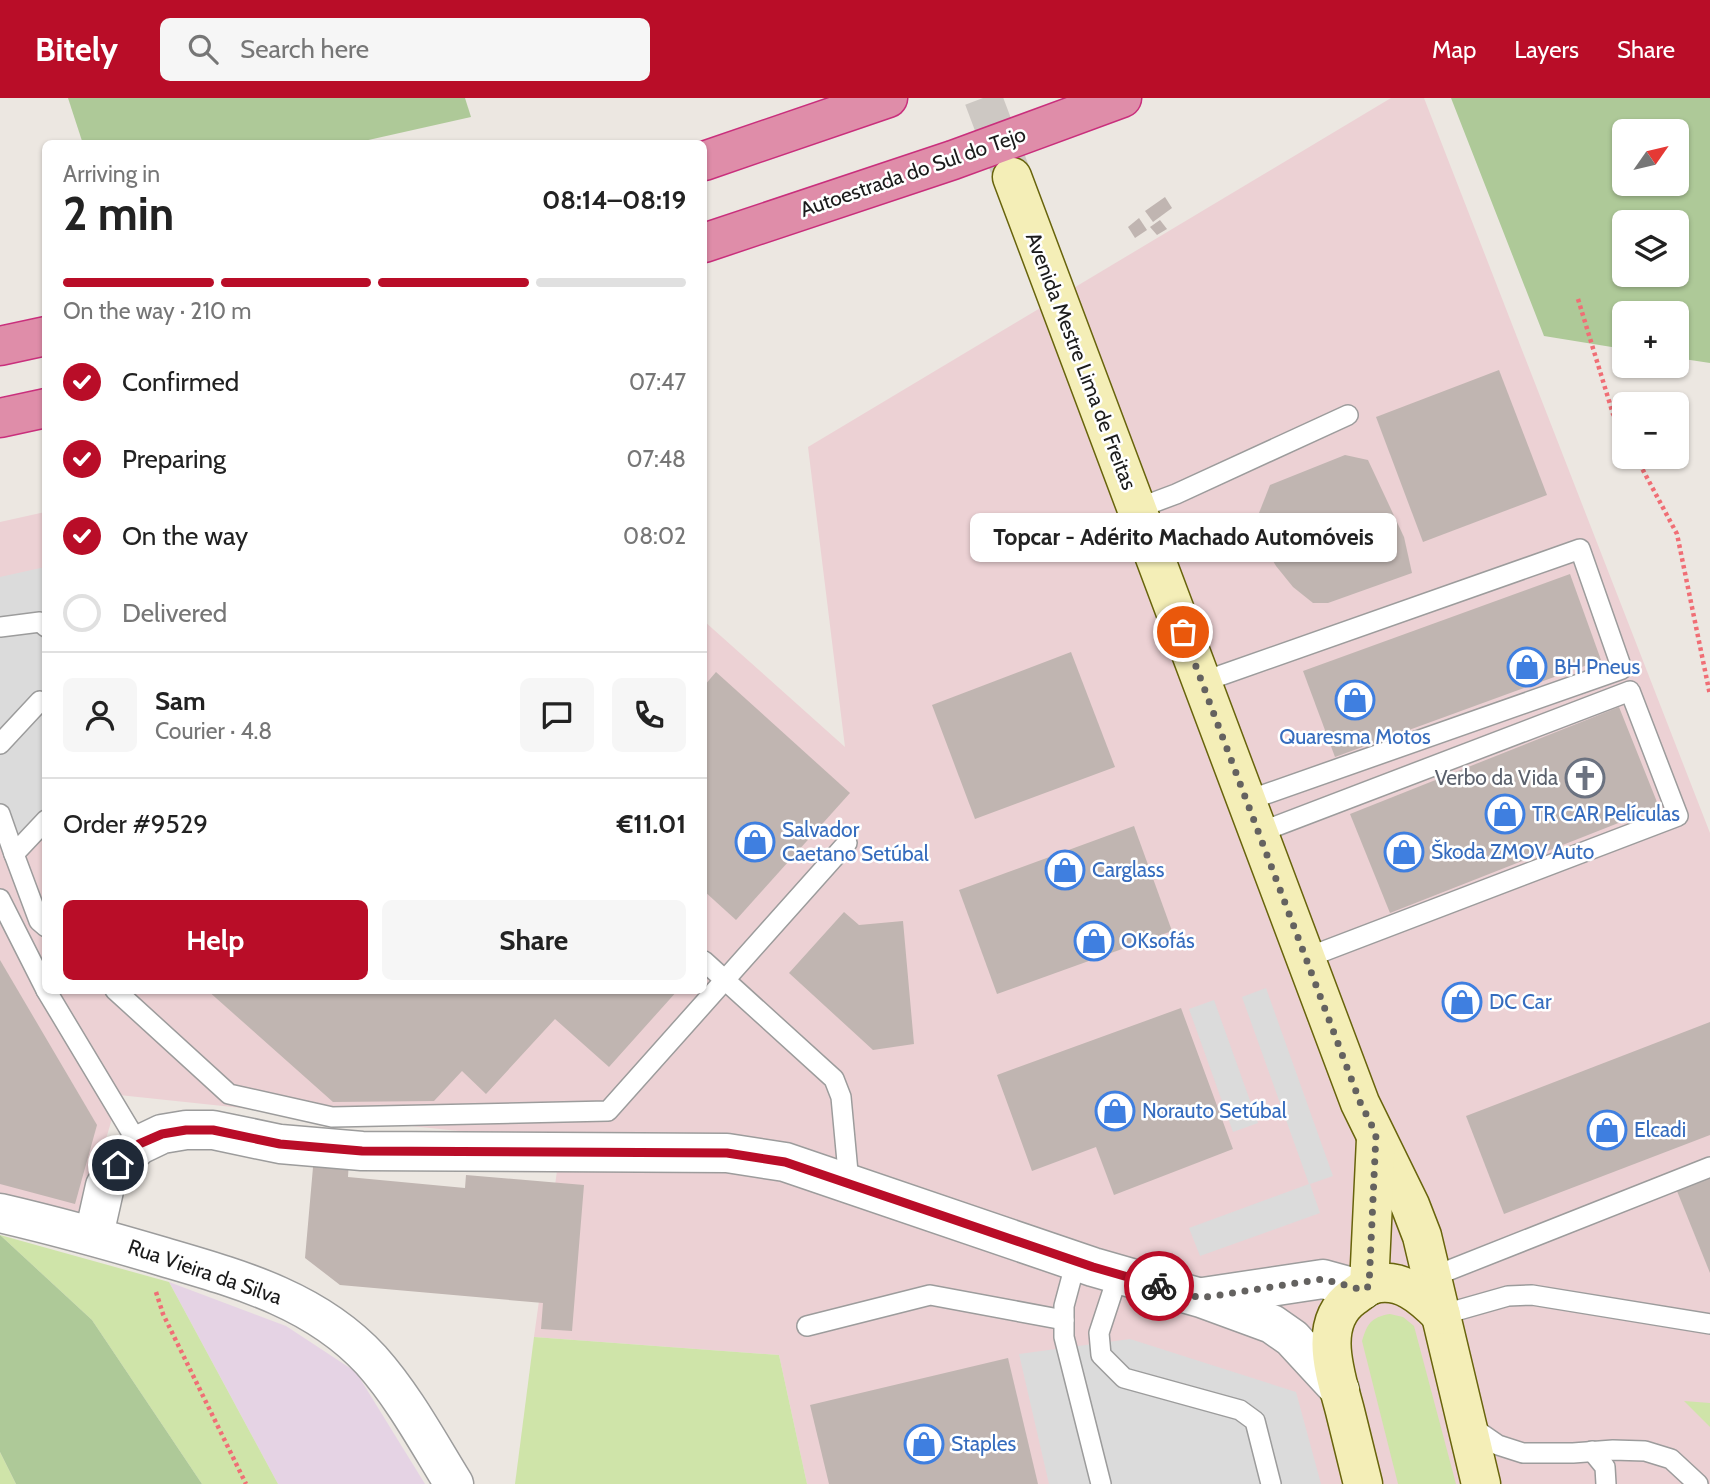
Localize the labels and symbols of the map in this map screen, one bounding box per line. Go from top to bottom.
north arrow [1612,119,1689,196]
street label: Autoestrada do Sul do Tejo [797,121,1029,223]
street label: Avenida Mestre Lima de Freitas [1021,229,1142,493]
callout: Topcar - Adérito Machado Automóveis [970,513,1396,562]
pin [1153,602,1213,662]
shop icon: BH Pneus [1506,646,1548,688]
place label: BH Pneus [1554,654,1640,679]
shop icon: Quaresma Motos [1334,679,1376,721]
place label: Quaresma Motos [1279,724,1431,749]
church icon: Verbo da Vida [1564,757,1606,799]
place label: Verbo da Vida [1435,765,1558,790]
shop icon: TR CAR Películas [1484,793,1526,835]
place label: TR CAR Películas [1532,801,1680,826]
place label: Salvador Caetano Setúbal [782,817,929,866]
shop icon: Salvador Caetano Setúbal [734,821,776,863]
shop icon: Škoda ZMOV Auto [1383,831,1425,873]
place label: Škoda ZMOV Auto [1431,839,1594,864]
shop icon: Carglass [1044,849,1086,891]
place label: Carglass [1092,857,1165,882]
shop icon: OKsofás [1073,920,1115,962]
place label: OKsofás [1121,928,1195,953]
shop icon: DC Car [1441,981,1483,1023]
place label: DC Car [1489,989,1552,1014]
shop icon: Norauto Setúbal [1094,1090,1136,1132]
place label: Norauto Setúbal [1142,1098,1287,1123]
shop icon: Elcadi [1586,1109,1628,1151]
place label: Elcadi [1634,1117,1686,1142]
pin [88,1135,148,1195]
street label: Rua Vieira da Silva [125,1233,285,1310]
courier [1124,1251,1194,1321]
shop icon: Staples [903,1423,945,1465]
place label: Staples [951,1431,1016,1456]

